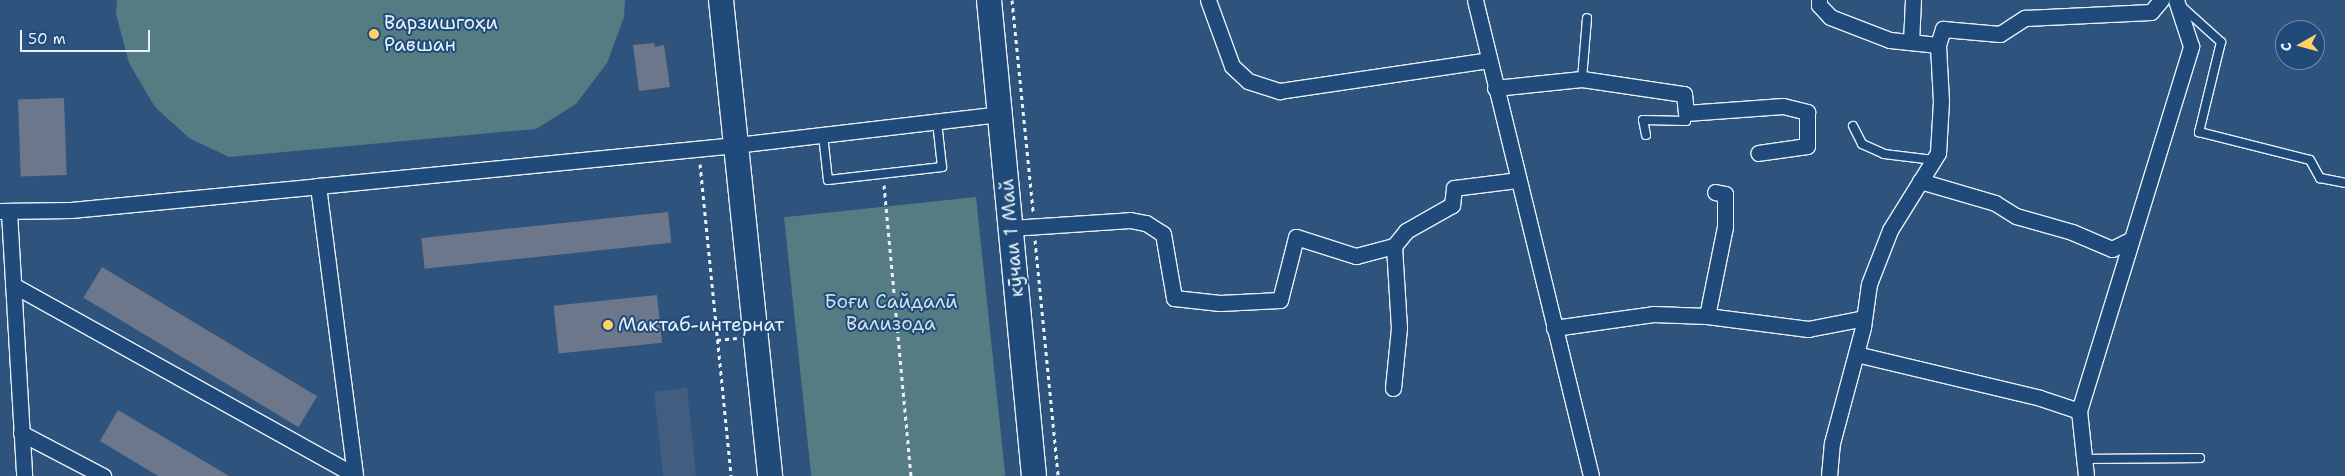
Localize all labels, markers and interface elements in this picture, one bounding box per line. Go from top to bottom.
place label: Варзишгоҳи Равшан [384,12,498,56]
scale bar [22,20,152,52]
north arrow [2275,20,2325,70]
marker: Варзишгоҳи Равшан [368,28,380,40]
text: 50 m [28,29,66,49]
text: С [2277,41,2296,52]
street label: кӯчаи 1 Май [995,178,1029,298]
park label: Боғи Сайдалӣ Вализода [824,291,958,335]
place label: Мактаб-интернат [618,314,784,336]
marker: Мактаб-интернат [602,319,614,331]

